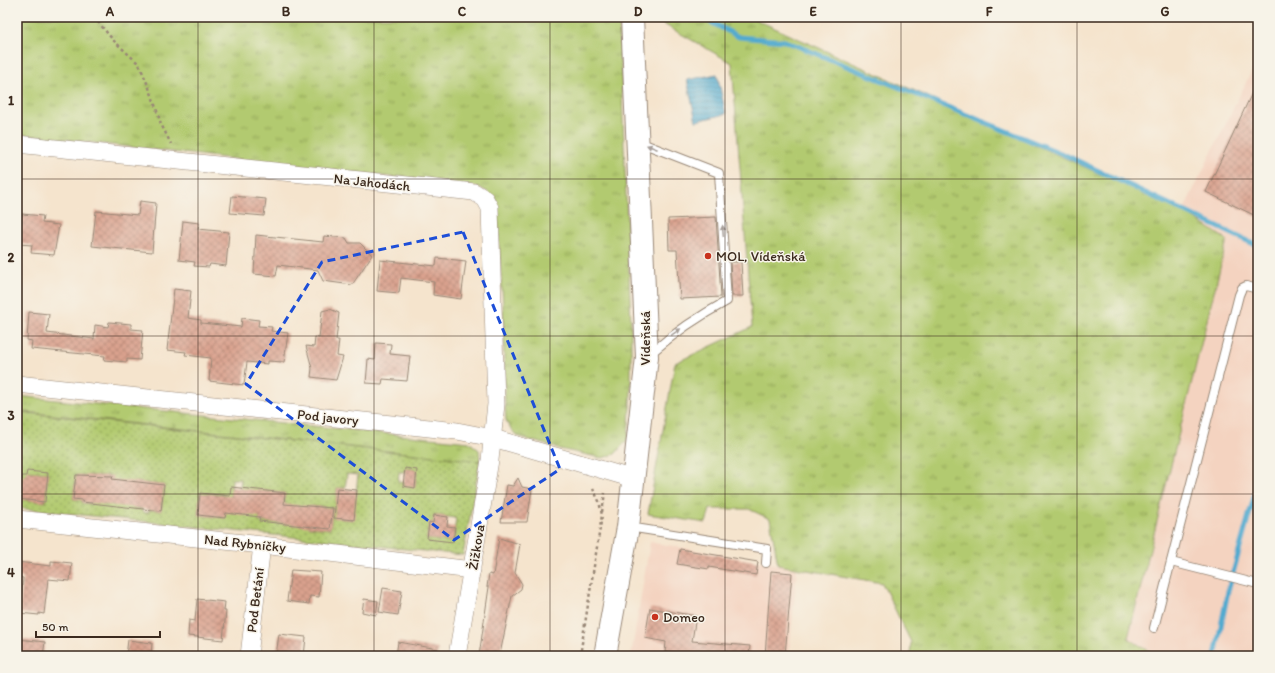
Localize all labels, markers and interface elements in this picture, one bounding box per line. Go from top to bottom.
text: A [105,4,115,19]
text: B [282,4,291,19]
text: C [458,4,467,19]
text: D [634,4,643,19]
text: E [809,4,817,19]
text: F [986,4,993,19]
text: G [1161,4,1170,19]
text: 1 [8,93,14,108]
one-way arrow [645,144,657,150]
street label: Na Jahodách [333,170,411,195]
one-way arrow [720,224,726,237]
place label: MOL, Vídeňská [716,248,806,265]
text: 2 [8,250,15,265]
marker: MOL, Vídeňská [703,251,713,261]
street label: Vídeňská [637,310,654,365]
one-way arrow [671,328,682,336]
street label: Pod javory [296,406,360,429]
text: 3 [7,408,15,423]
street label: Žižkova [464,522,489,571]
street label: Nad Rybníčky [203,531,287,556]
text: 4 [7,565,15,580]
street label: Pod Betání [243,566,268,633]
place label: Domeo [663,609,705,626]
marker: Domeo [650,612,660,622]
scale bar [36,613,160,639]
text: 50 m [42,620,68,634]

